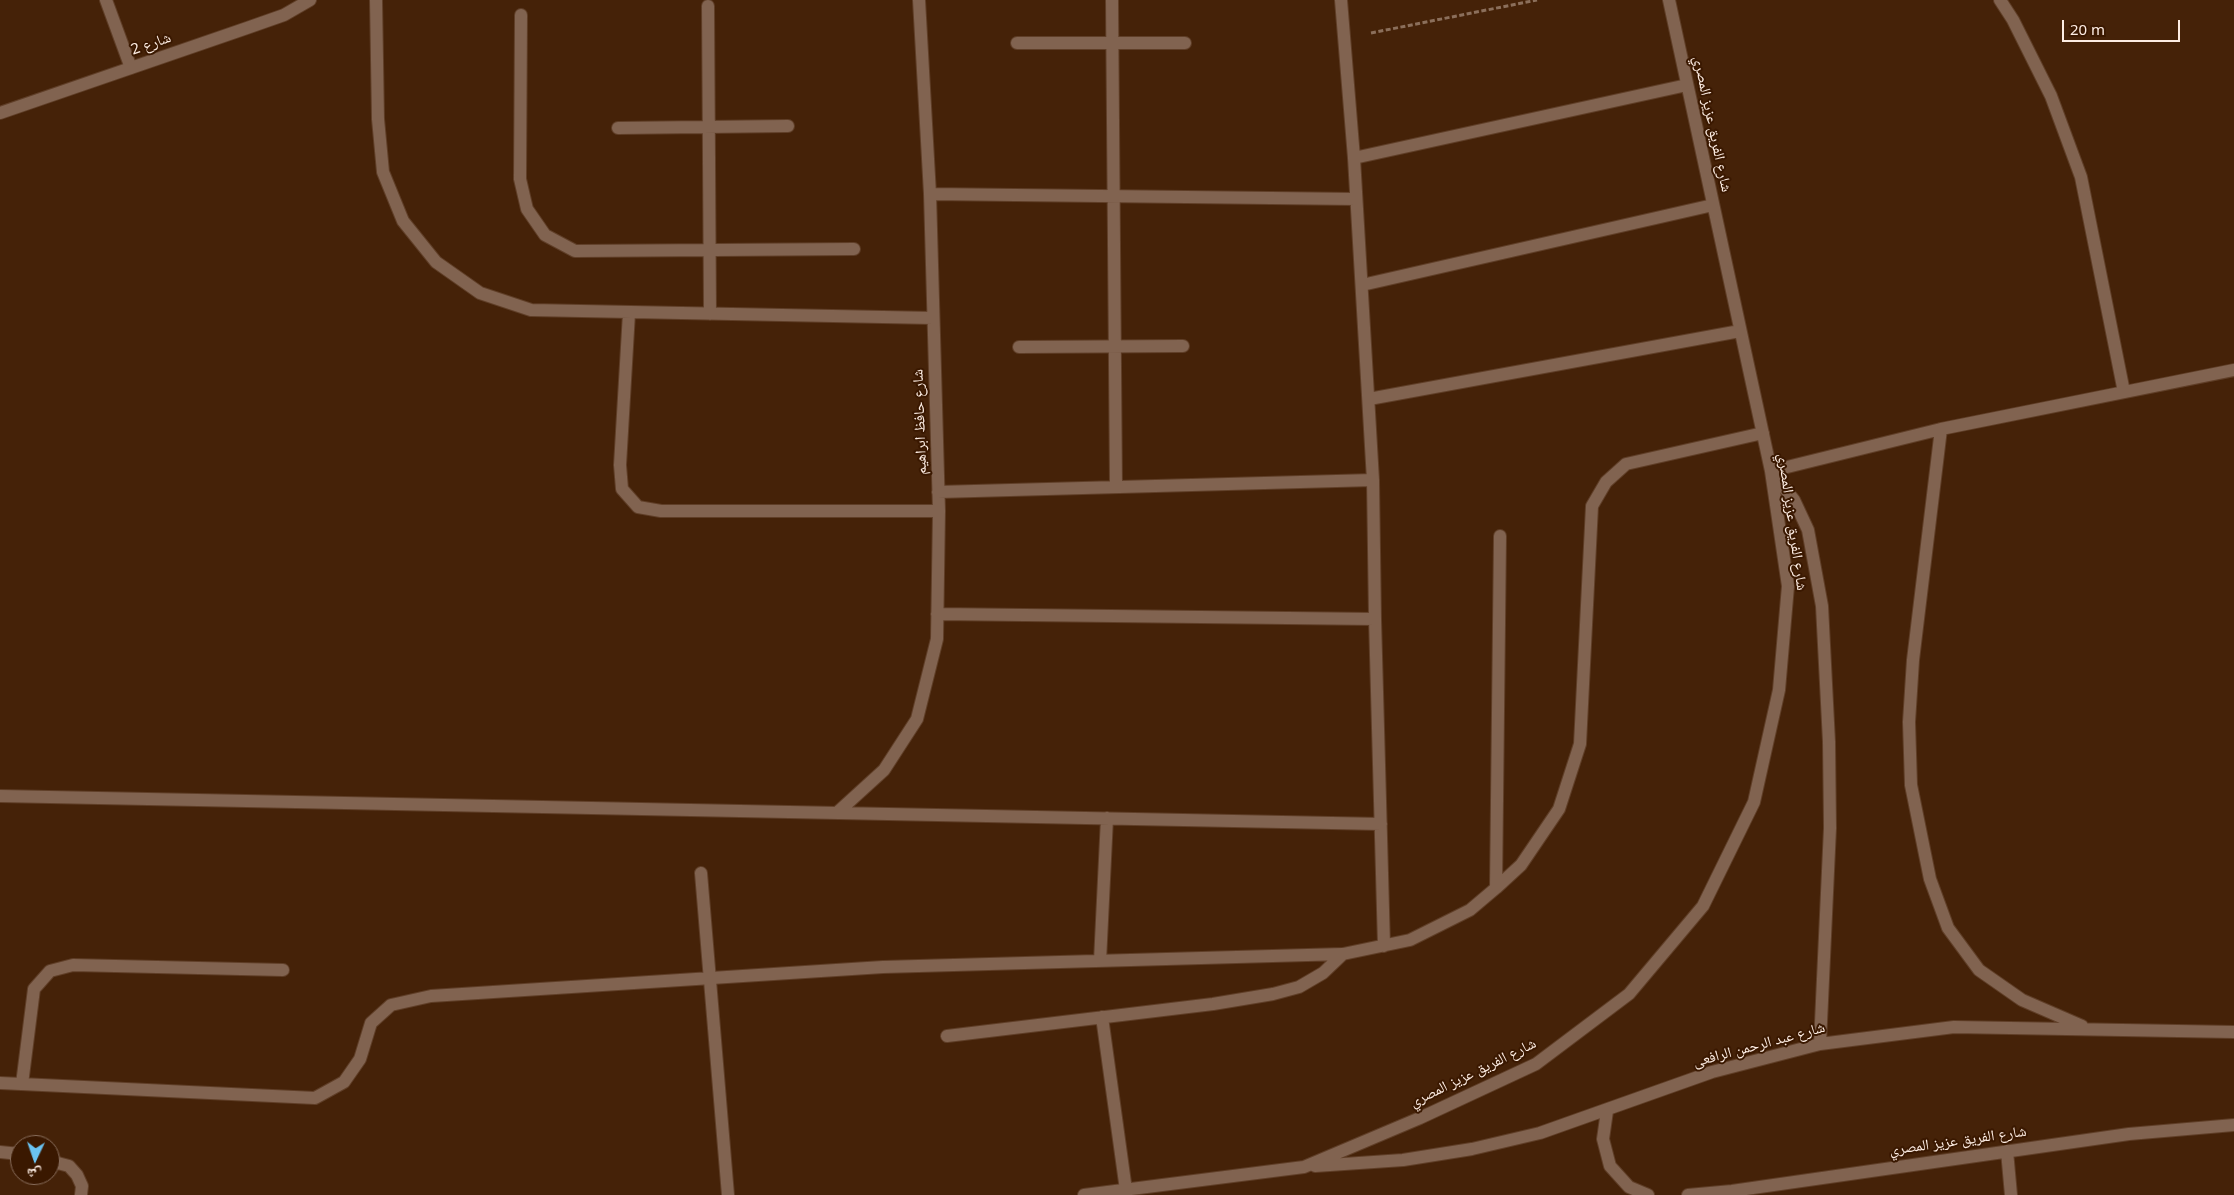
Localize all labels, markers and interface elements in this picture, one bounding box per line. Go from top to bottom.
scale bar [2064,10,2182,42]
text: 20 m [2070,19,2105,39]
street label: شارع 2 [129,29,173,59]
street label: شارع الفريق عزيز المصري [1689,54,1735,194]
street label: شارع حافظ ابراهيم [909,369,931,475]
street label: شارع الفريق عزيز المصري [1773,452,1811,592]
street label: شارع عبد الرحمن الرافعى [1691,1019,1827,1071]
street label: شارع الفريق عزيز المصري [1407,1035,1539,1111]
street label: شارع الفريق عزيز المصري [1888,1122,2028,1160]
north arrow [10,1135,60,1185]
text: ش [26,1165,42,1184]

